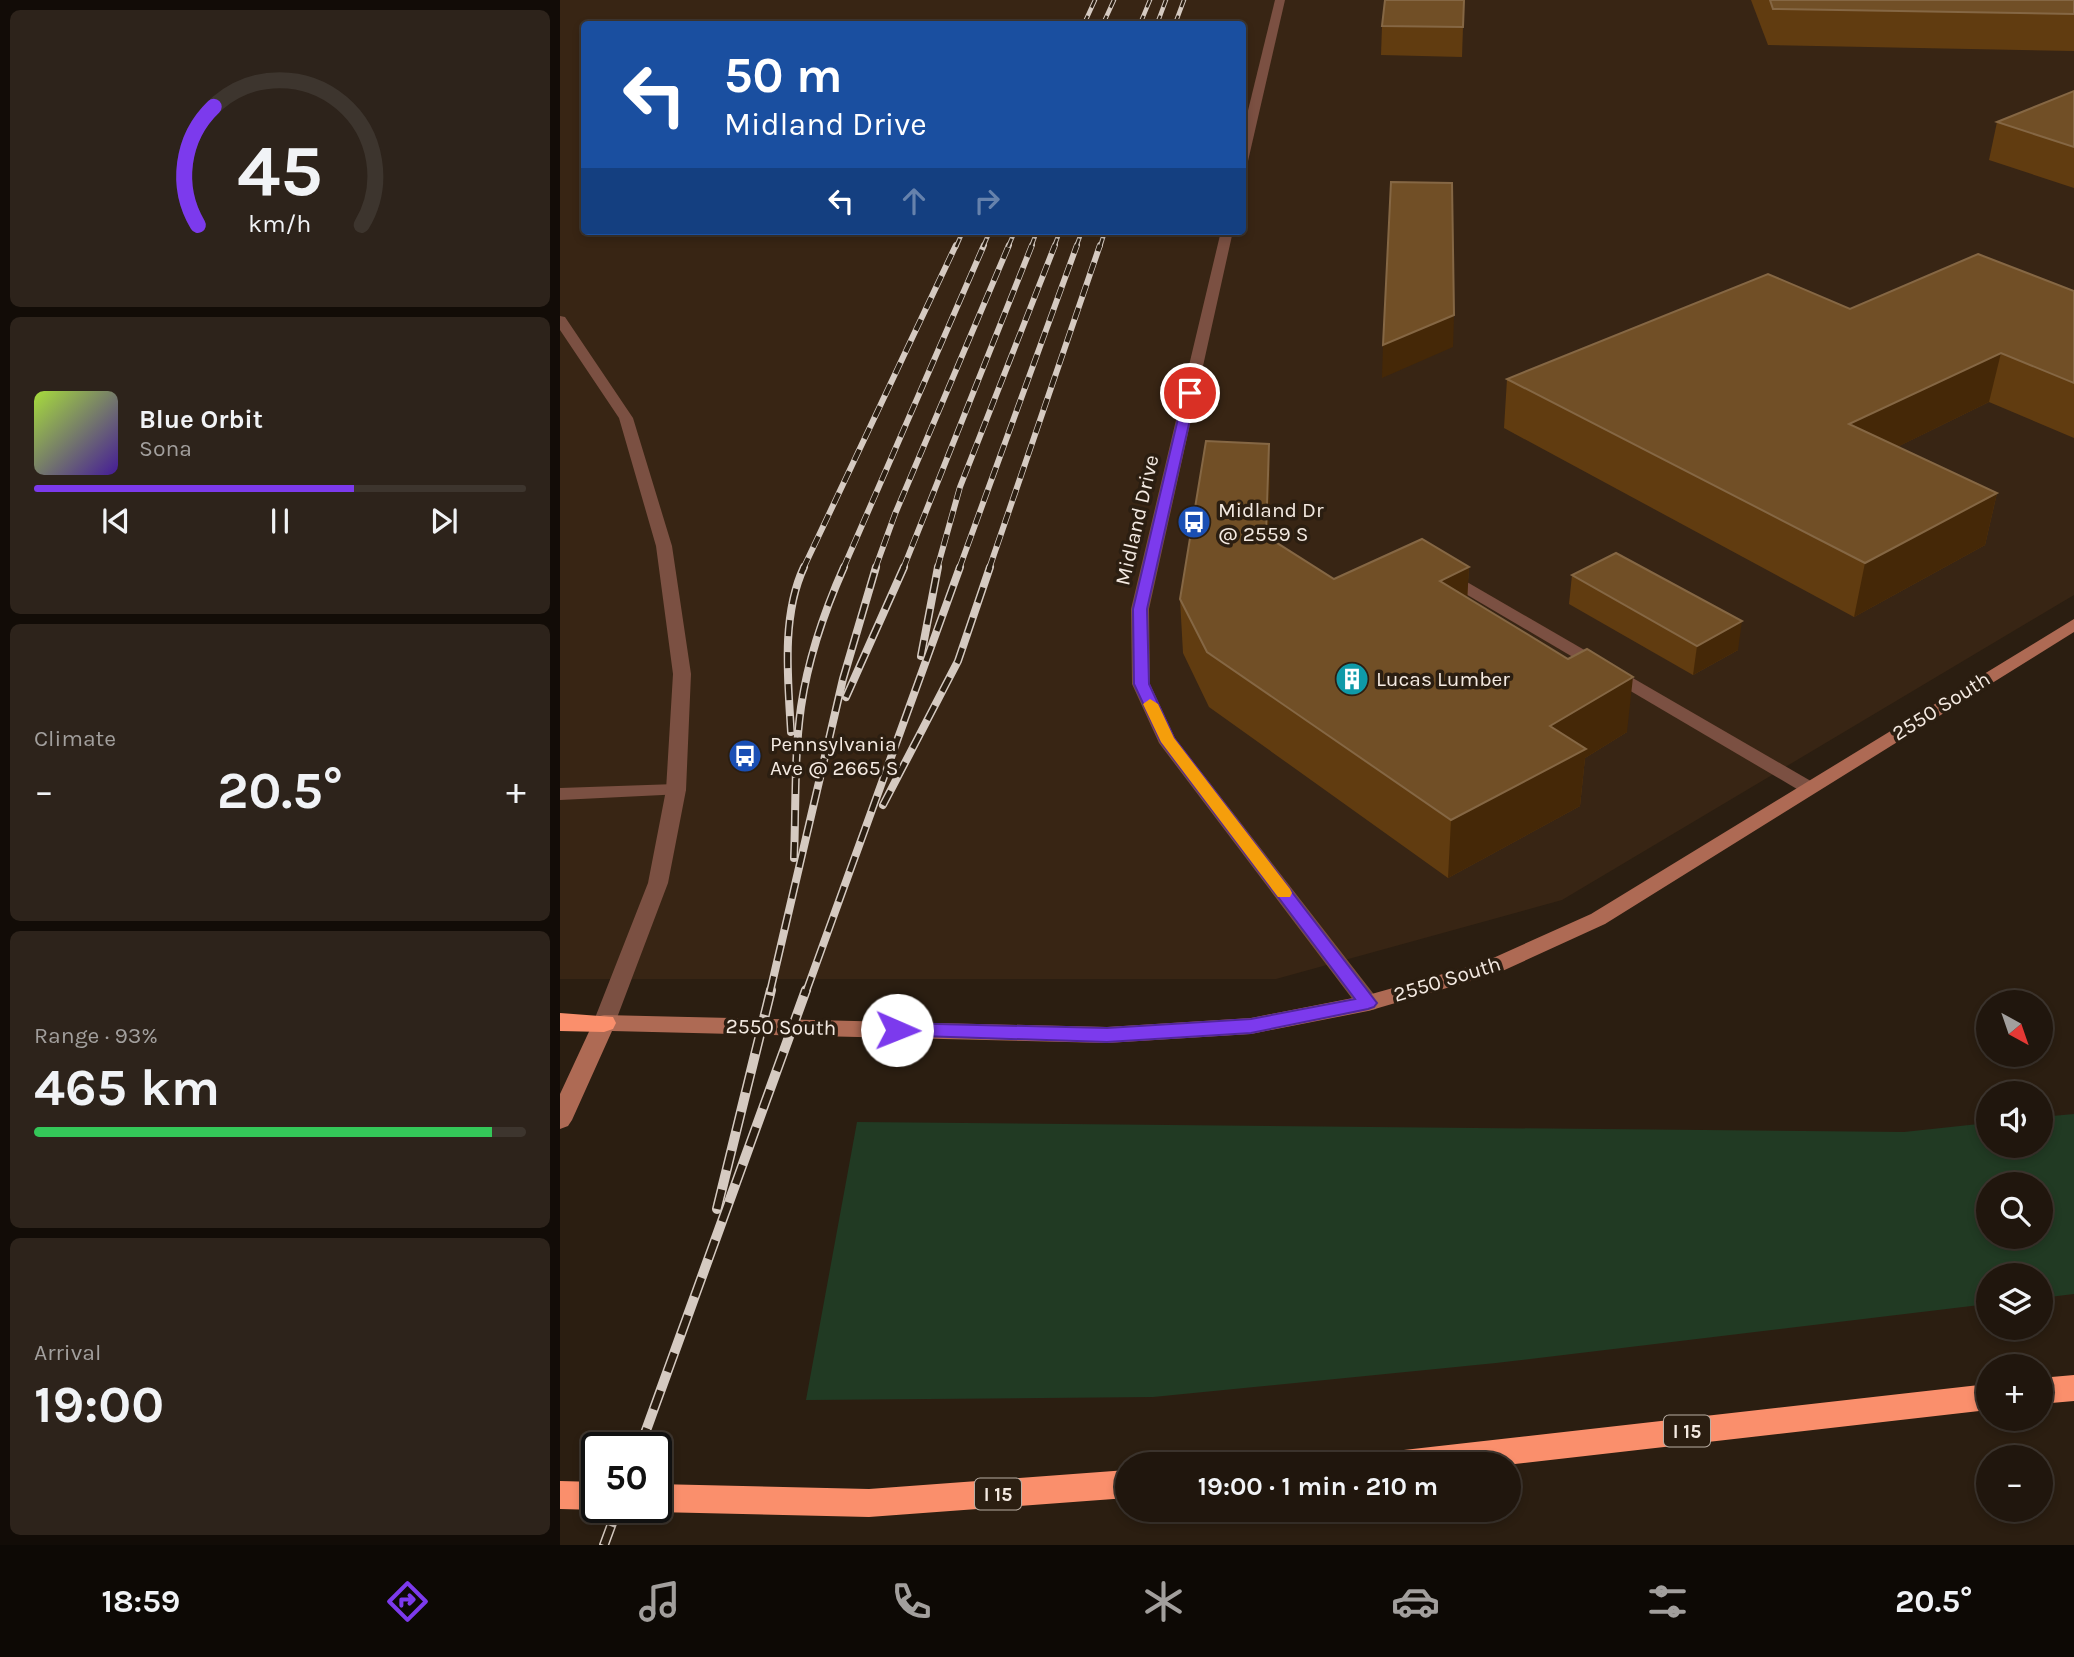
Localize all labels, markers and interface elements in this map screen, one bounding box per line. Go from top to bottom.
text: 50 m [724,47,842,104]
icon: left [609,49,700,140]
text: Midland Drive [724,106,927,143]
text: 45 [237,128,323,213]
icon: left [822,182,860,220]
icon: ahead [895,182,933,220]
icon: right [968,182,1006,220]
text: km/h [248,208,312,237]
pin [1160,363,1220,423]
icon: arrive [1171,374,1209,412]
text: Blue Orbit [139,404,263,435]
text: Sona [139,435,192,462]
street label: Midland Drive [1110,452,1164,588]
place label: Midland Dr @ 2559 S [1218,498,1324,546]
icon: previous [97,502,135,540]
icon: pause [261,502,299,540]
icon: next [425,502,463,540]
bus stop icon: Midland Dr @ 2559 S [1175,503,1213,541]
building icon: Lucas Lumber [1333,660,1371,698]
street label: 2550 South [1888,666,1994,746]
place label: Lucas Lumber [1376,667,1510,691]
text: Climate [34,725,116,752]
place label: Pennsylvania Ave @ 2665 S [770,732,898,780]
bus stop icon: Pennsylvania Ave @ 2665 S [726,737,764,775]
text: 20.5° [217,760,343,821]
text: − [34,769,54,814]
text: + [506,769,526,814]
street label: 2550 South [1391,951,1503,1007]
north arrow [1976,990,2053,1068]
map controls [1976,990,2053,1522]
position arrow [860,993,934,1067]
street label: 2550 South [725,1014,837,1040]
text: Range · 93% [34,1022,158,1049]
text: 465 km [34,1057,220,1118]
button: sound [1976,1081,2053,1158]
button: search [1976,1172,2053,1249]
button: layers [1976,1263,2053,1340]
text: Arrival [34,1339,101,1366]
button: + [1976,1354,2053,1431]
text: 19:00 [34,1374,164,1435]
road number: I 15 [1664,1415,1710,1446]
speed limit sign: 50 [581,1432,672,1523]
button: − [1976,1445,2053,1522]
text: 19:00 · 1 min · 210 m [1198,1471,1438,1502]
road number: I 15 [975,1478,1021,1510]
icon: directions [383,1577,432,1626]
icon: music [635,1577,684,1626]
icon: phone [887,1577,936,1626]
icon: climate [1139,1577,1188,1626]
icon: car [1391,1577,1440,1626]
icon: filters [1643,1577,1692,1626]
text: 18:59 [101,1583,180,1620]
text: 20.5° [1895,1583,1972,1620]

